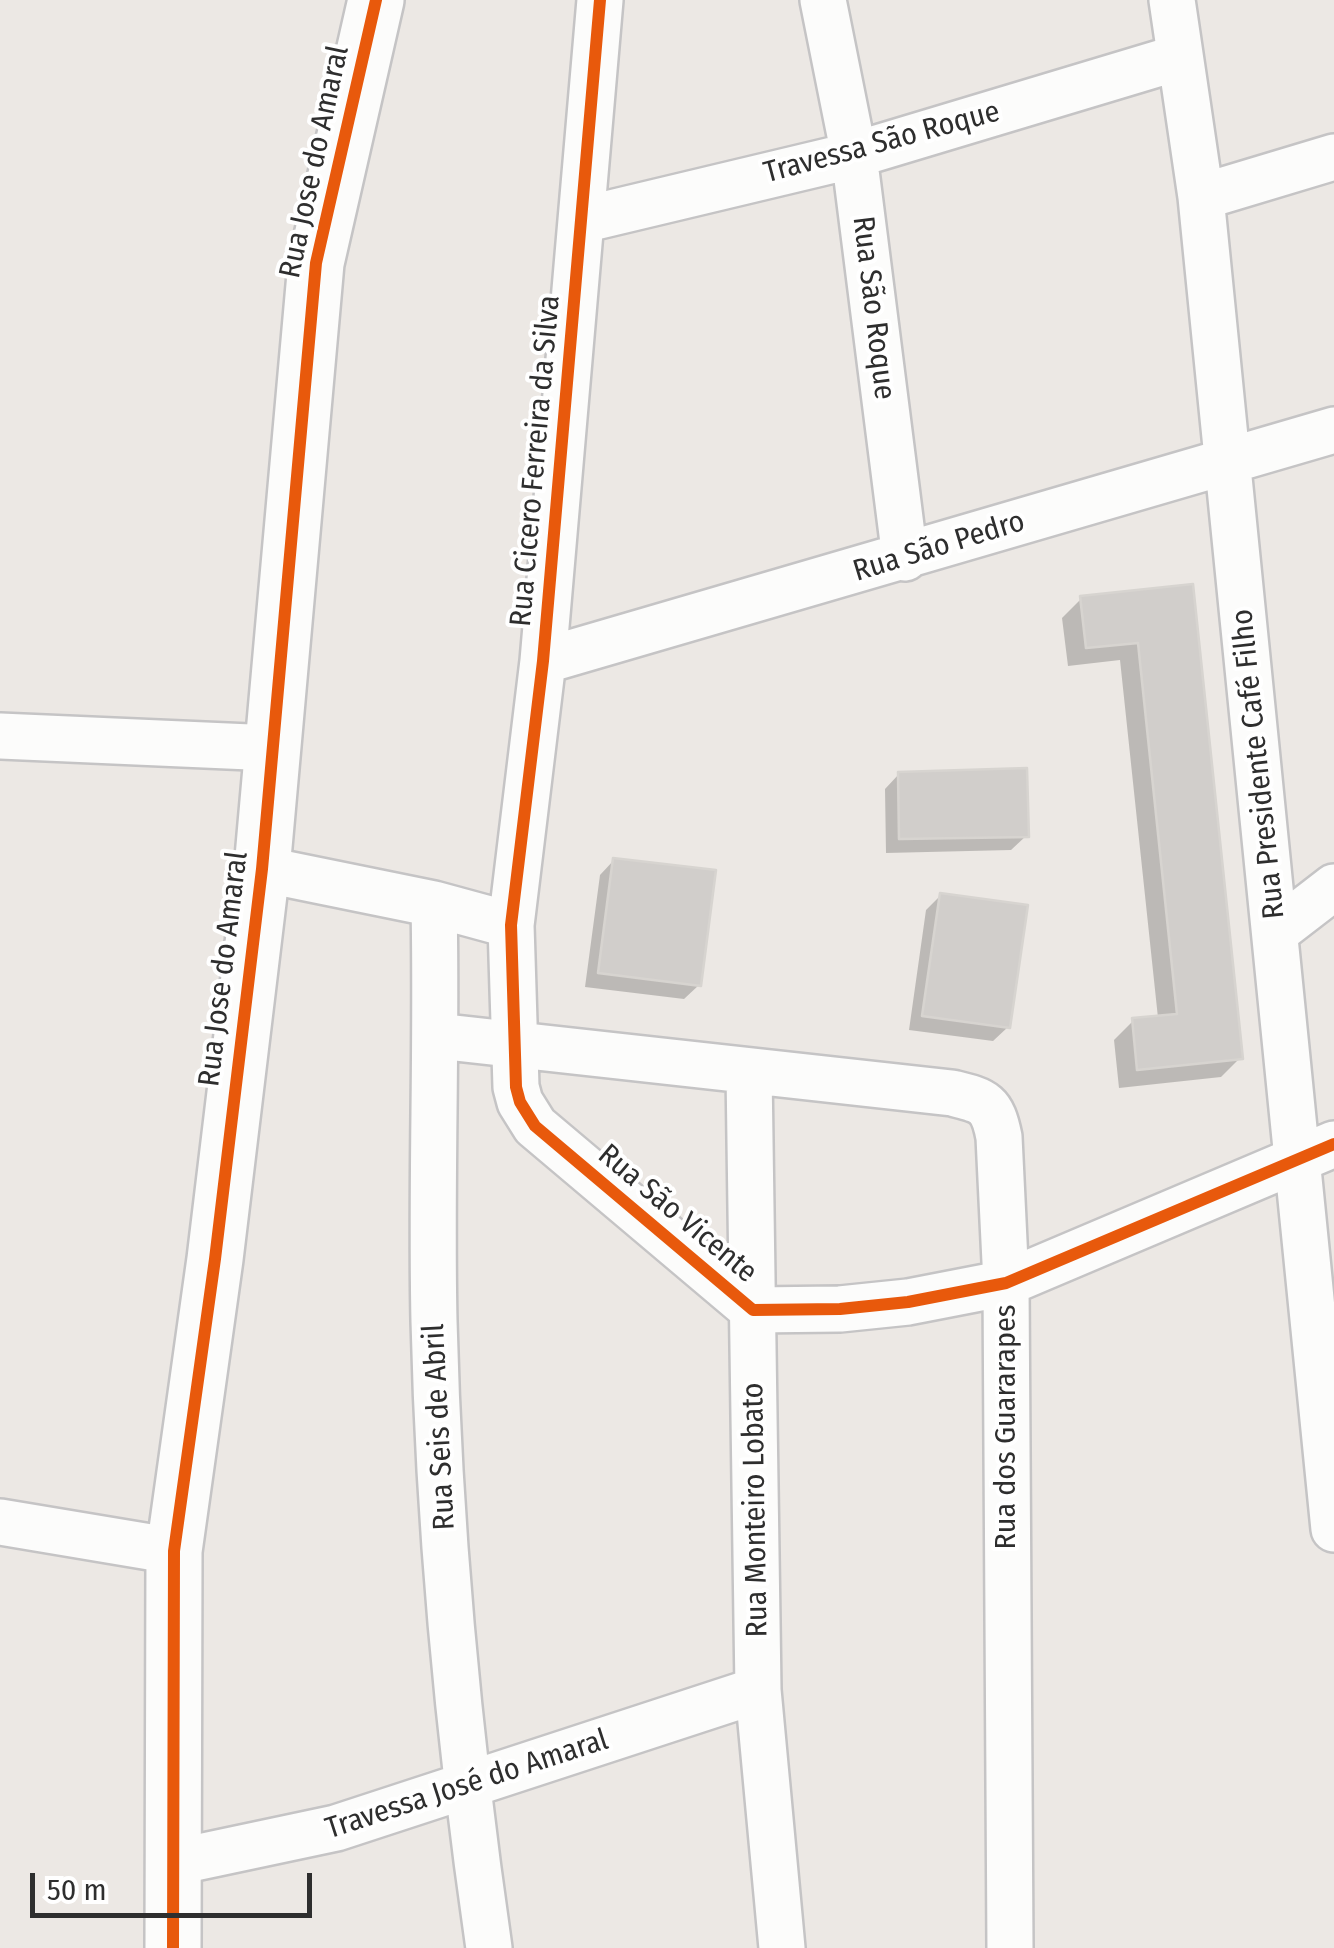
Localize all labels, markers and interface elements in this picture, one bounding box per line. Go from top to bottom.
street label: Rua Jose do Amaral [273,42,357,282]
street label: Travessa São Roque [760,94,1004,192]
street label: Rua São Roque [844,214,902,402]
street label: Rua Cicero Ferreira da Silva [504,294,568,628]
street label: Rua São Pedro [849,504,1029,590]
street label: Rua Presidente Café Filho [1225,607,1293,921]
street label: Rua Jose do Amaral [192,849,256,1089]
street label: Rua São Vicente [590,1137,764,1291]
street label: Rua dos Guararapes [989,1304,1025,1550]
street label: Rua Seis de Abril [417,1323,463,1531]
street label: Rua Monteiro Lobato [736,1382,776,1638]
street label: Travessa José do Amaral [321,1722,613,1848]
scale bar [35,1853,318,1915]
text: 50 m [47,1872,107,1908]

